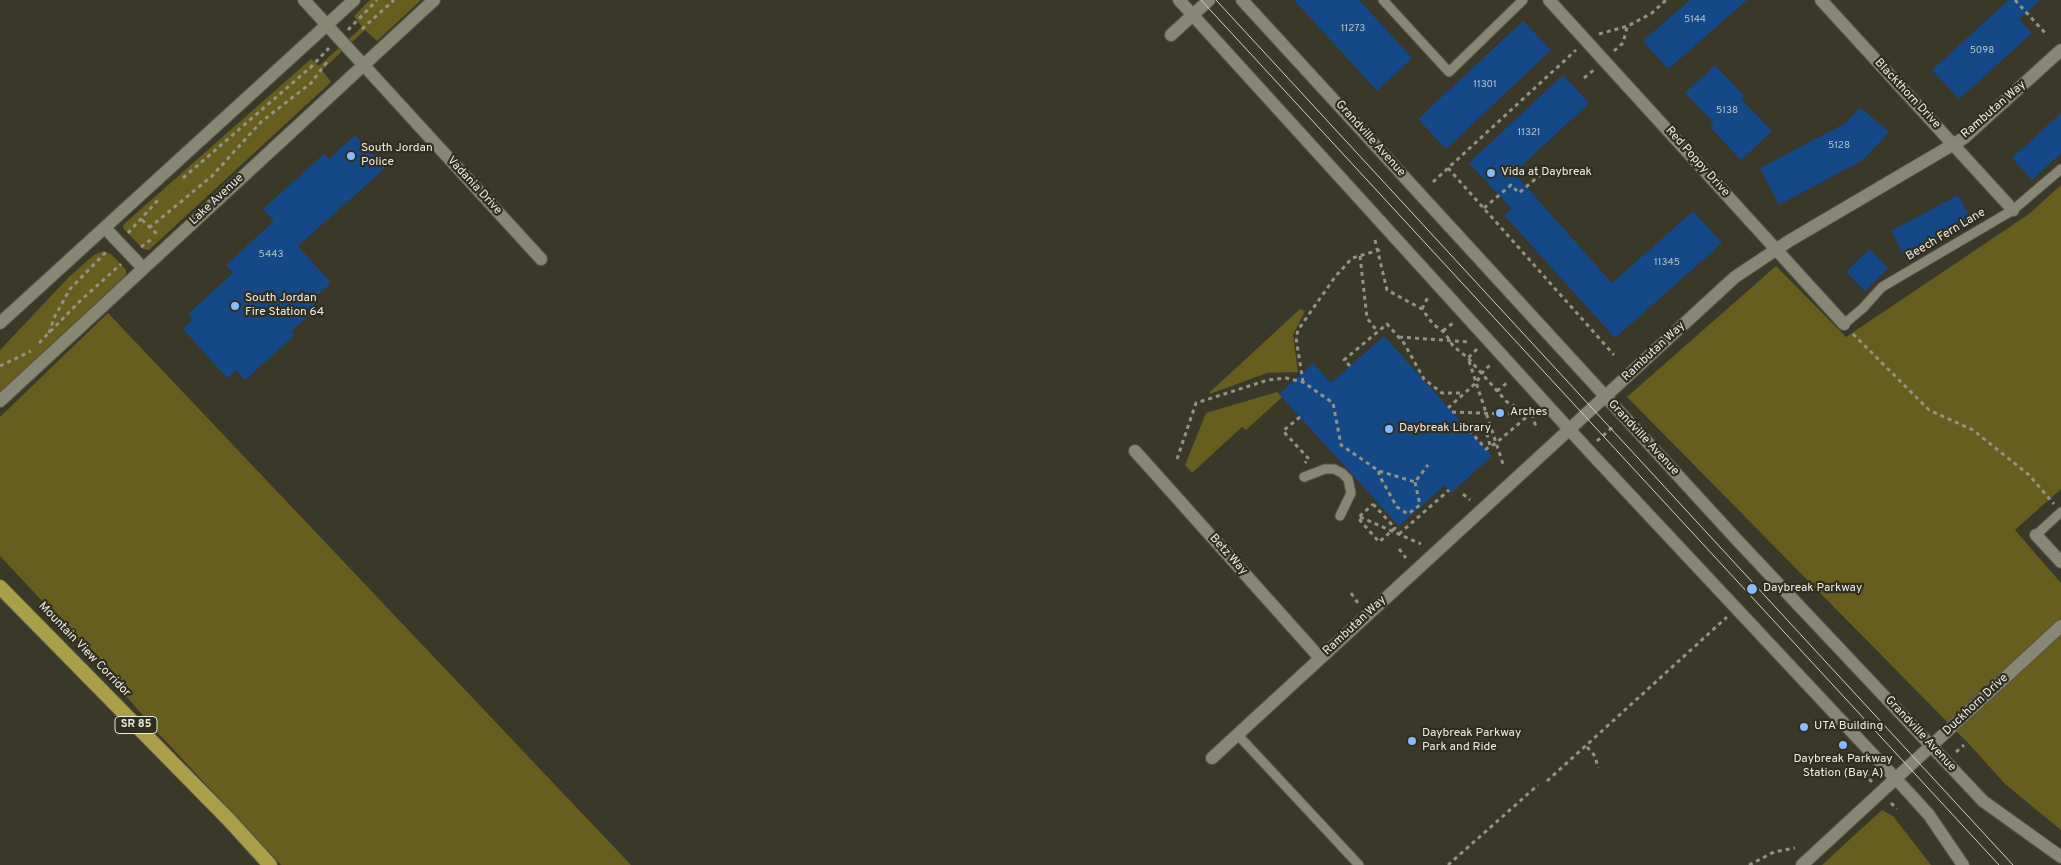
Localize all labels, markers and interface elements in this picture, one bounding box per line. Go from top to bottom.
house number: 5144 [1684,14,1706,26]
house number: 11273 [1341,23,1365,35]
house number: 5098 [1970,45,1994,57]
street label: Blackthorn Drive [1871,56,1943,132]
street label: Rambutan Way [1959,78,2029,142]
house number: 11301 [1473,79,1497,91]
street label: Grandville Avenue [1332,98,1408,180]
house number: 5138 [1716,105,1738,117]
street label: Red Poppy Drive [1662,124,1732,200]
house number: 11321 [1517,127,1541,139]
house number: 5128 [1828,140,1850,152]
place label: South Jordan Police [361,142,433,170]
marker: South Jordan Police [345,150,357,162]
street label: Vadania Drive [443,154,505,218]
place label: Vida at Daybreak [1501,166,1592,180]
marker: Vida at Daybreak [1485,167,1497,179]
street label: Lake Avenue [187,171,247,229]
street label: Beech Fern Lane [1904,206,1988,264]
house number: 5443 [259,249,283,261]
house number: 11345 [1654,257,1680,269]
place label: South Jordan Fire Station 64 [245,292,324,320]
marker: South Jordan Fire Station 64 [229,300,241,312]
street label: Rambutan Way [1620,319,1688,385]
street label: Grandville Avenue [1604,397,1682,479]
place label: Arches [1510,406,1547,420]
marker: Arches [1494,407,1506,419]
place label: Daybreak Library [1399,422,1491,436]
marker: Daybreak Library [1383,423,1395,435]
street label: Betz Way [1206,532,1250,578]
marker: Daybreak Parkway [1745,582,1759,596]
place label: Daybreak Parkway [1763,582,1862,596]
street label: Rambutan Way [1321,593,1389,659]
street label: Mountain View Corridor [35,599,133,701]
street label: Duckhorn Drive [1941,671,2011,739]
street label: Grandville Avenue [1881,693,1959,775]
road number: SR 85 [115,716,157,734]
place label: UTA Building [1814,720,1883,734]
marker: UTA Building [1798,721,1810,733]
place label: Daybreak Parkway Park and Ride [1422,727,1521,755]
marker: Daybreak Parkway Park and Ride [1406,735,1418,747]
marker: Daybreak Parkway Station (Bay A) [1837,739,1849,751]
place label: Daybreak Parkway Station (Bay A) [1793,753,1893,781]

